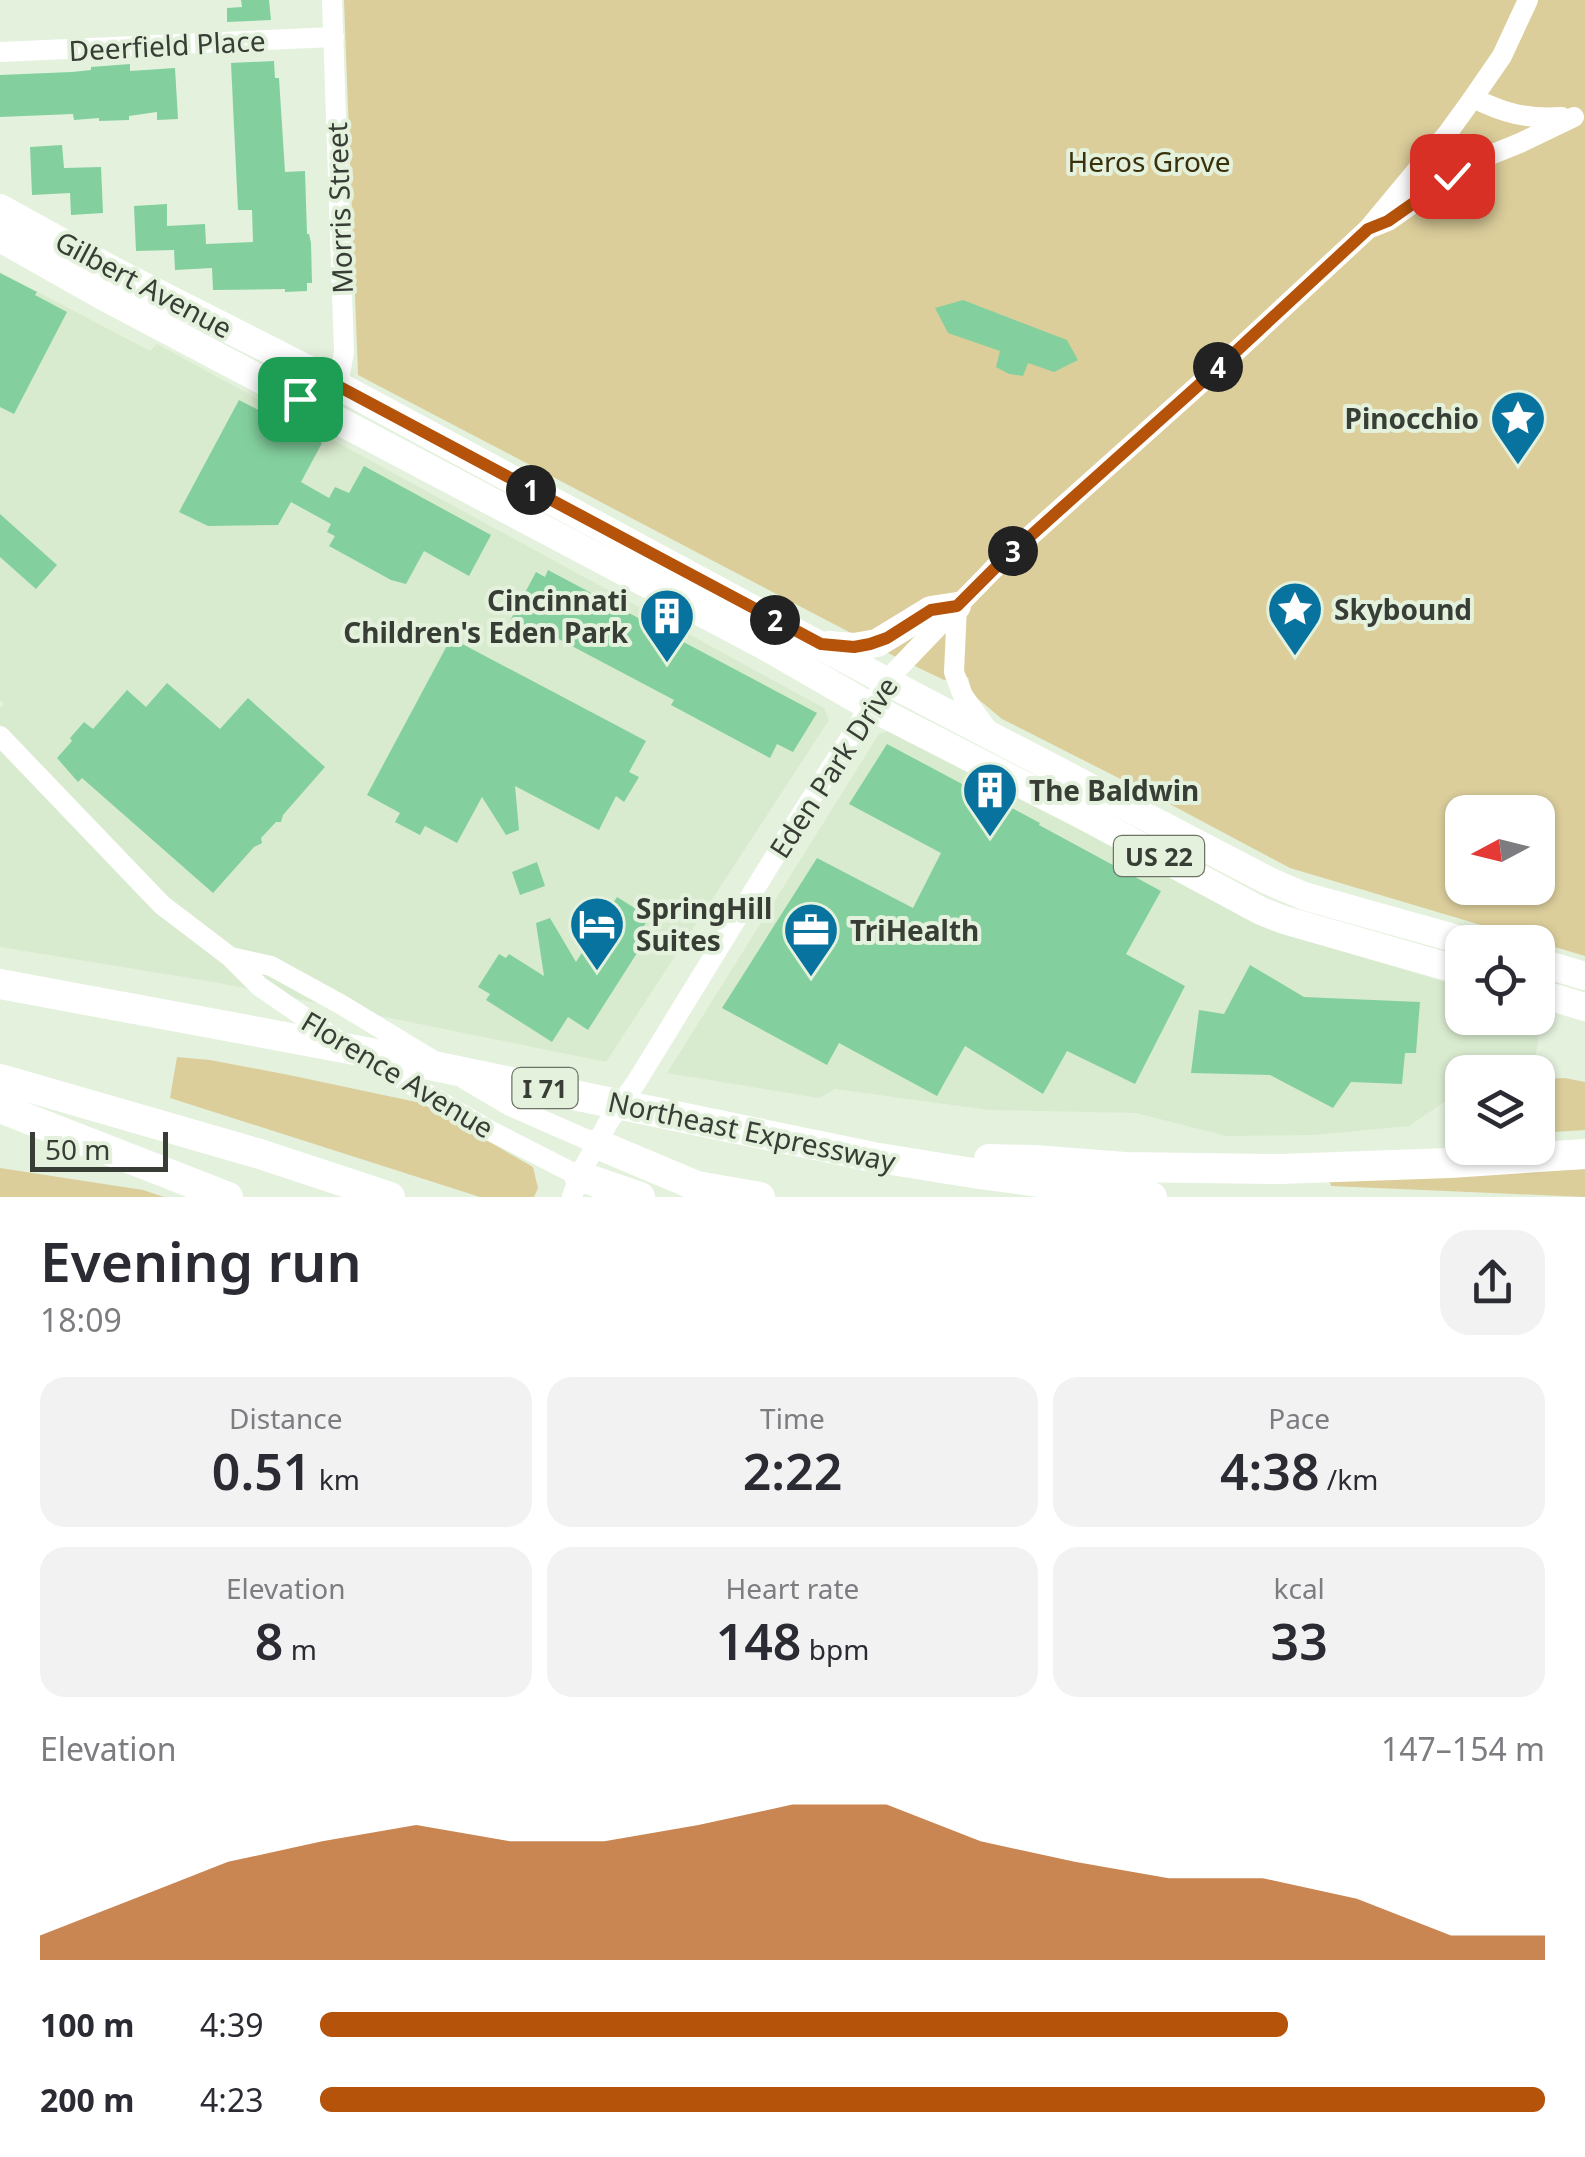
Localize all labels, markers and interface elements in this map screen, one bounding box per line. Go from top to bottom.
street label: Deerfield Place [68,21,266,69]
street label: Morris Street [317,122,361,294]
pin [1410,134,1495,219]
park label: Heros Grove [1068,142,1230,180]
icon: check [1425,149,1480,204]
street label: Gilbert Avenue [49,221,239,347]
pin: 4 [1193,342,1243,392]
text: 4 [1210,348,1226,386]
pin [258,357,343,442]
icon: arrive [273,372,328,427]
place icon: Pinocchio [1488,388,1548,467]
place label: Pinocchio [1345,399,1479,437]
pin: 1 [506,465,556,515]
text: 1 [523,471,539,509]
pin: 3 [988,526,1038,576]
text: 3 [1005,532,1021,570]
place icon: Skybound [1265,579,1325,658]
place label: Cincinnati Children's Eden Park [343,581,629,651]
building icon: Cincinnati Children's Eden Park [637,586,697,665]
place label: Skybound [1334,590,1472,628]
pin: 2 [750,595,800,645]
text: 2 [767,601,783,639]
street label: Eden Park Drive [760,669,906,865]
building icon: The Baldwin [960,760,1020,839]
place label: The Baldwin [1029,771,1199,809]
north arrow [1445,795,1555,905]
map controls [1445,795,1555,1165]
road number: US 22 [1114,836,1204,876]
place label: SpringHill Suites [636,889,772,959]
hotel icon: SpringHill Suites [567,894,627,973]
office icon: TriHealth [781,900,841,979]
place label: TriHealth [850,911,979,949]
button: locate [1445,925,1555,1035]
street label: Florence Avenue [295,1002,501,1146]
button: layers [1445,1055,1555,1165]
road number: I 71 [512,1068,578,1108]
street label: Northeast Expressway [605,1082,900,1180]
scale bar [30,1127,168,1172]
text: 50 m [45,1130,111,1168]
text: Evening run [40,1223,361,1298]
button: share [1440,1230,1545,1335]
text: 18:09 [40,1298,122,1341]
text: Distance [229,1399,343,1437]
text: Time [760,1399,825,1437]
text: Pace [1268,1399,1330,1437]
text: 0.51 [212,1437,311,1505]
text: 2:22 [743,1437,842,1505]
text: 4:38 [1220,1437,1320,1505]
text: km [311,1460,360,1498]
text: /km [1320,1460,1378,1498]
text: Elevation [226,1569,346,1607]
text: Heart rate [726,1569,859,1607]
text: kcal [1273,1569,1325,1607]
text: 8 [255,1607,283,1675]
text: 148 [716,1607,801,1675]
text: 33 [1271,1607,1328,1675]
text: m [283,1630,317,1668]
text: bpm [801,1630,869,1668]
text: Elevation [40,1727,177,1770]
text: 147–154 m [1381,1727,1545,1770]
text: 100 m [40,2003,134,2046]
text: 4:39 [200,2003,264,2046]
text: 200 m [40,2078,134,2121]
text: 4:23 [200,2078,264,2121]

